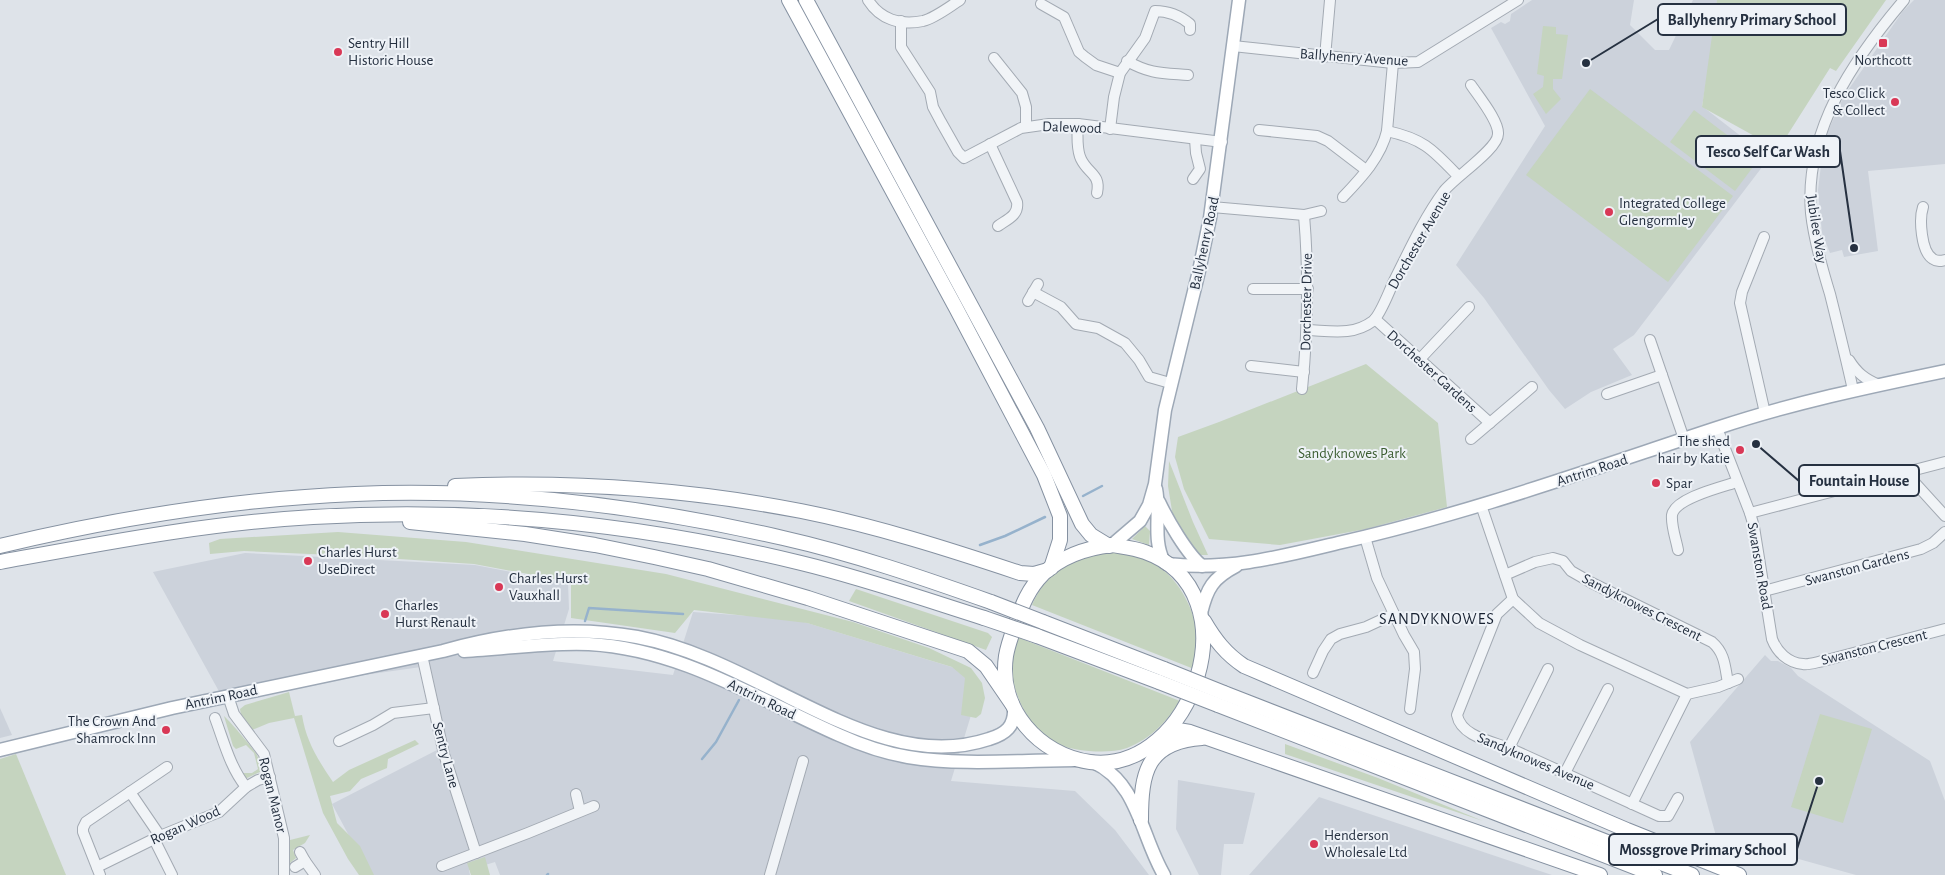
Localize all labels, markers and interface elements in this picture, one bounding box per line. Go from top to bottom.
callout: Ballyhenry Primary School [1658,4,1846,35]
text: Ballyhenry Primary School [1668,12,1836,29]
place label: Sentry Hill Historic House [348,36,433,68]
marker: Northcott [1877,37,1889,49]
marker: Sentry Hill Historic House [332,46,344,58]
street label: Ballyhenry Avenue [1299,46,1409,69]
place label: Northcott [1854,53,1912,68]
place label: Tesco Click & Collect [1823,86,1885,118]
marker: Tesco Click & Collect [1889,96,1901,108]
street label: Dalewood [1042,119,1102,136]
callout: Tesco Self Car Wash [1696,136,1840,167]
text: Tesco Self Car Wash [1706,144,1830,160]
street label: Dorchester Avenue [1385,189,1454,292]
street label: Jubilee Way [1804,194,1829,265]
street label: Ballyhenry Road [1187,195,1222,291]
place label: Integrated College Glengormley [1619,196,1726,228]
marker: Integrated College Glengormley [1603,206,1615,218]
street label: Dorchester Drive [1298,253,1315,351]
street label: Dorchester Gardens [1384,327,1479,415]
place label: The shed hair by Katie [1658,434,1730,466]
marker: The shed hair by Katie [1734,444,1746,456]
park label: Sandyknowes Park [1298,446,1406,461]
street label: Antrim Road [1555,452,1630,489]
callout: Fountain House [1799,465,1919,496]
text: Fountain House [1809,473,1910,489]
place label: Spar [1666,476,1692,491]
marker: Spar [1650,477,1662,489]
street label: Swanston Road [1744,521,1775,611]
place label: Charles Hurst UseDirect [318,545,397,577]
street label: Swanston Gardens [1803,546,1911,589]
marker: Charles Hurst UseDirect [302,555,314,567]
place label: Charles Hurst Vauxhall [509,571,588,603]
street label: Sandyknowes Crescent [1580,571,1704,644]
marker: Charles Hurst Vauxhall [493,581,505,593]
place label: Charles Hurst Renault [395,598,476,630]
marker: Charles Hurst Renault [379,608,391,620]
district label: SANDYKNOWES [1379,611,1495,627]
street label: Swanston Crescent [1820,627,1929,668]
street label: Antrim Road [725,677,798,722]
street label: Antrim Road [183,682,259,713]
place label: The Crown And Shamrock Inn [68,714,156,746]
street label: Sentry Lane [429,720,462,790]
marker: The Crown And Shamrock Inn [160,724,172,736]
street label: Sandyknowes Avenue [1475,730,1597,793]
street label: Rogan Manor [256,756,289,835]
street label: Rogan Wood [148,803,222,847]
place label: Henderson Wholesale Ltd [1324,828,1407,860]
callout: Mossgrove Primary School [1609,834,1797,865]
marker: Henderson Wholesale Ltd [1308,838,1320,850]
text: Mossgrove Primary School [1619,842,1787,859]

